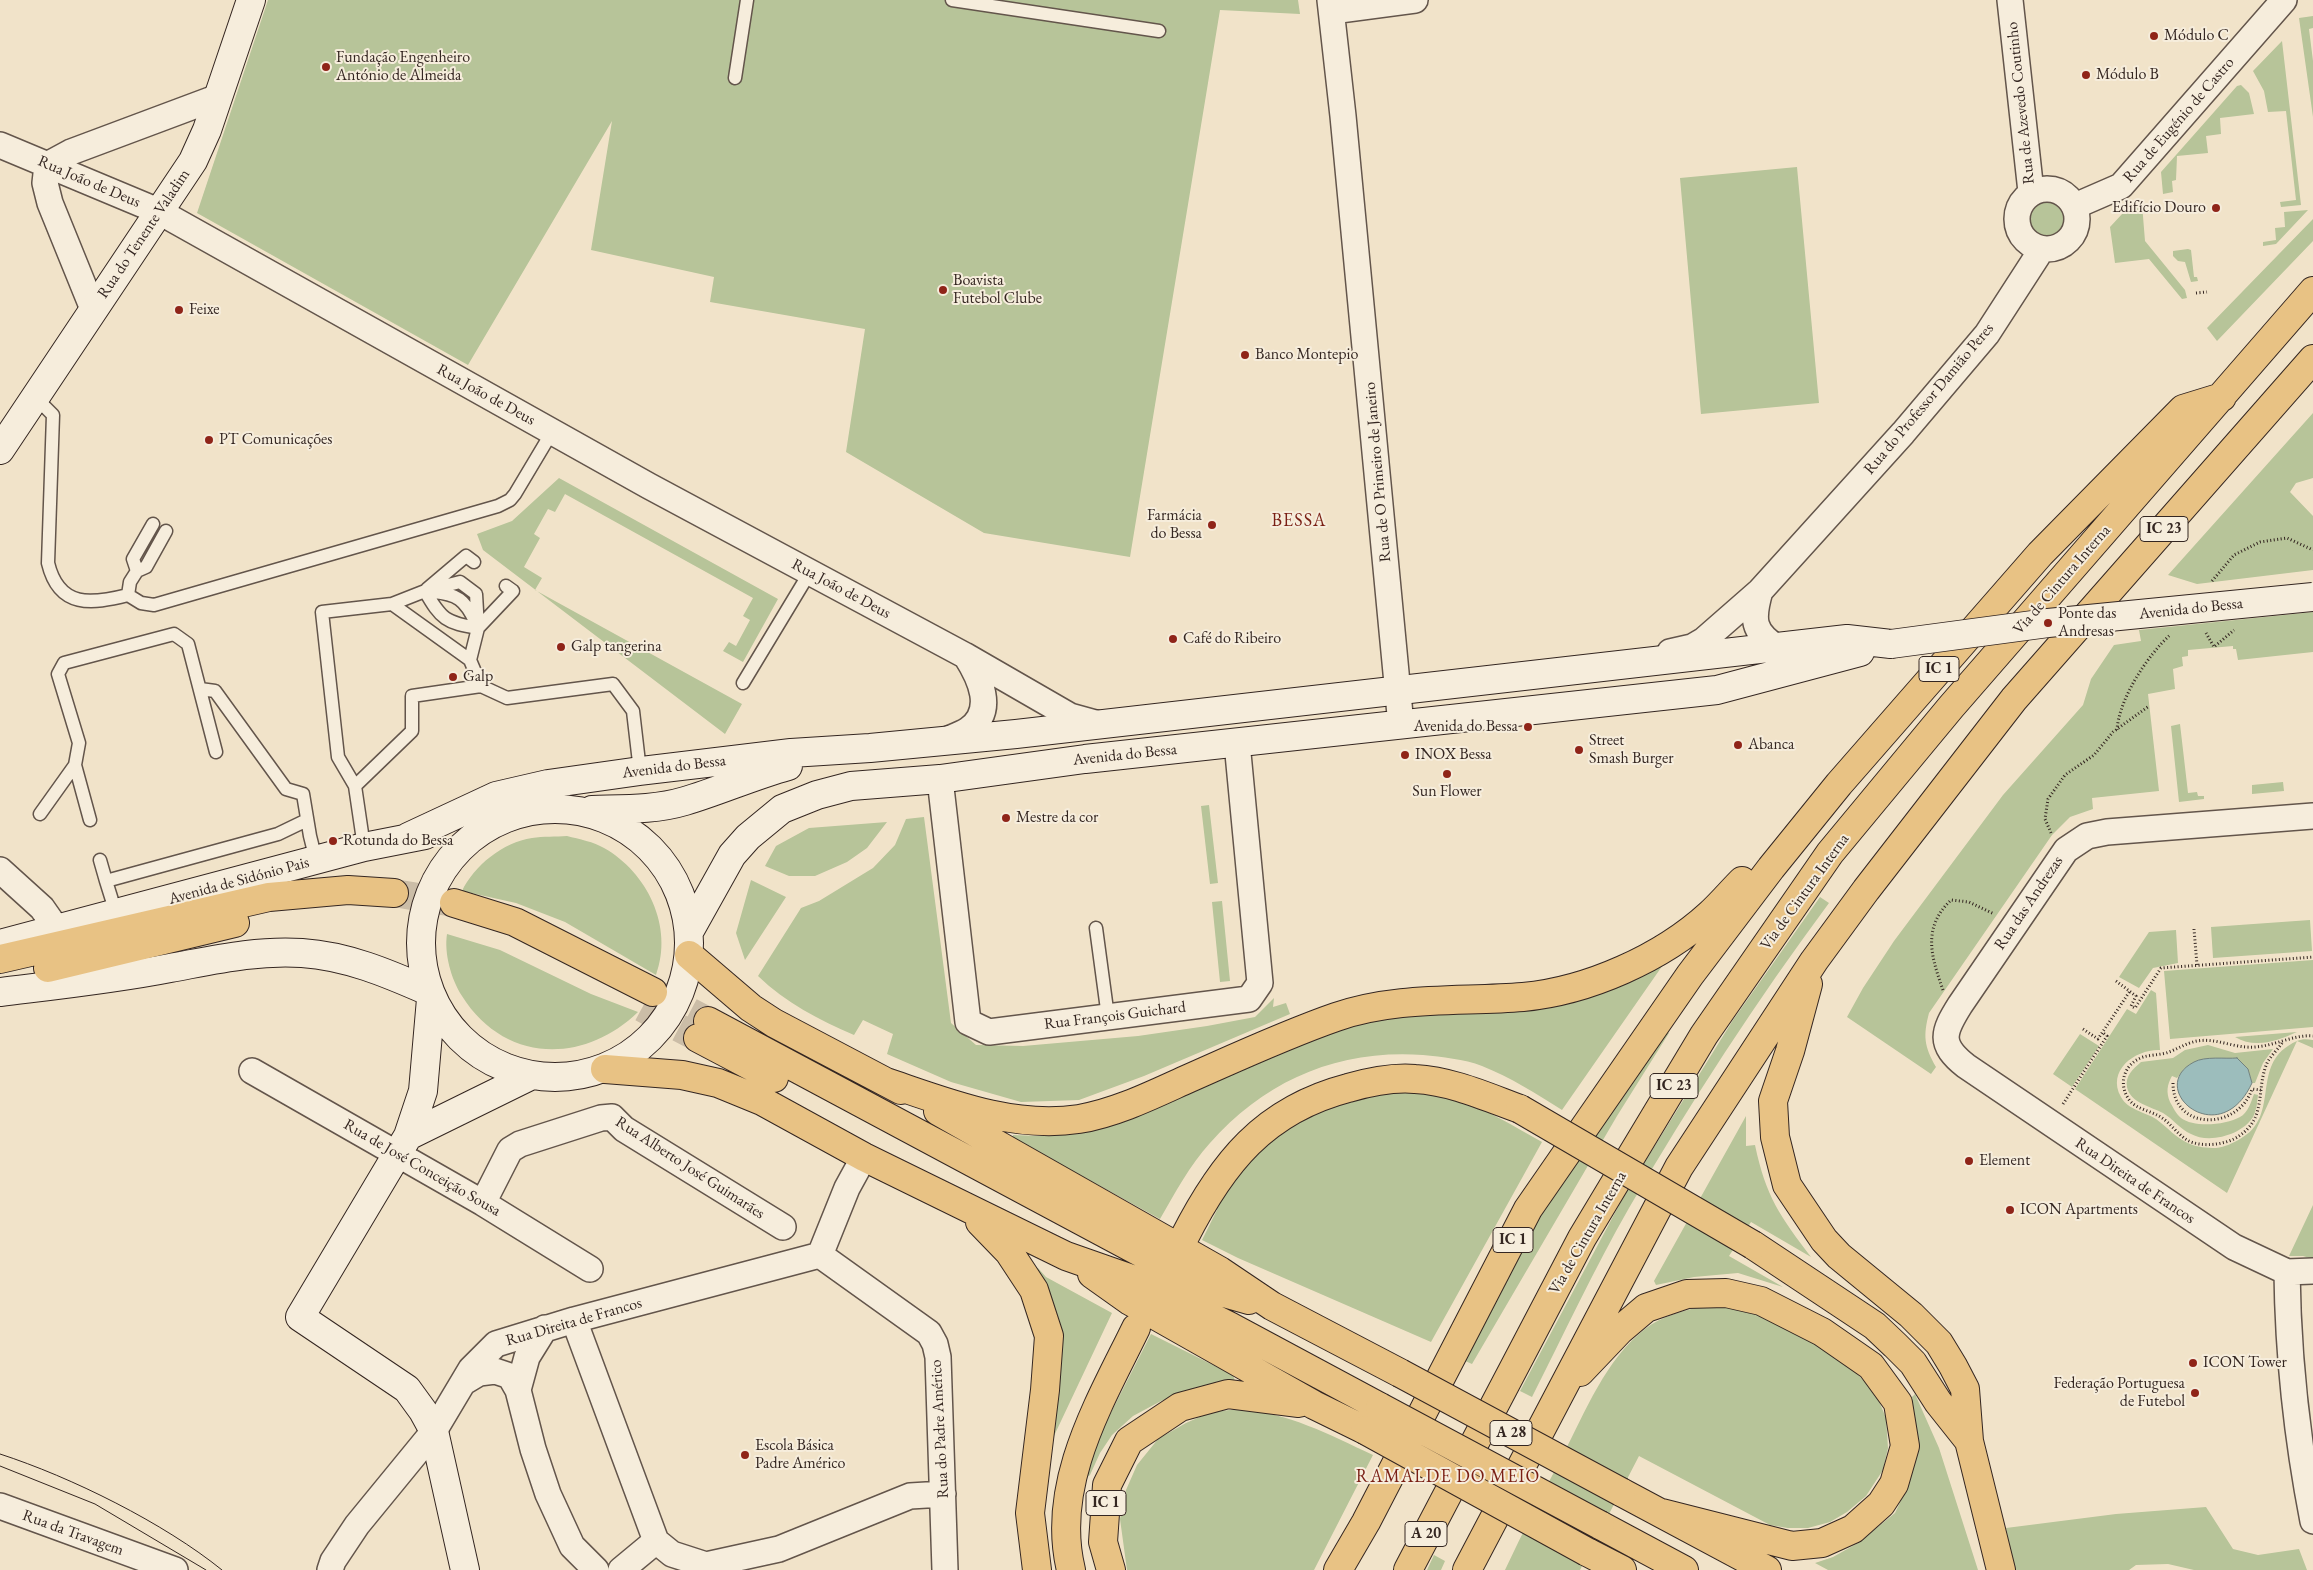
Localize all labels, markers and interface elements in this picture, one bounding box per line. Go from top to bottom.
street label: Rua de Azevedo Coutinho [2003,21,2039,185]
place label: Módulo C [2164,26,2229,46]
marker: Módulo C [2148,30,2160,42]
place label: Fundação Engenheiro António de Almeida [336,48,470,86]
street label: Rua de Eugénio de Castro [2119,53,2239,187]
marker: Fundação Engenheiro António de Almeida [320,61,332,73]
place label: Módulo B [2096,65,2159,85]
marker: Módulo B [2080,69,2092,81]
street label: Rua João de Deus [35,152,143,212]
street label: Rua do Tenente Valadim [94,166,194,302]
place label: Edifício Douro [2112,198,2206,218]
marker: Edifício Douro [2210,202,2222,214]
place label: Boavista Futebol Clube [953,271,1042,309]
marker: Boavista Futebol Clube [937,284,949,296]
place label: Feixe [189,300,220,320]
marker: Feixe [173,304,185,316]
street label: Rua do Professor Damião Peres [1860,319,1998,479]
place label: Banco Montepio [1255,345,1358,365]
marker: Banco Montepio [1239,349,1251,361]
street label: Rua João de Deus [434,360,538,430]
street label: Rua de O Primeiro de Janeiro [1361,381,1395,563]
place label: PT Comunicações [219,430,332,450]
marker: PT Comunicações [203,434,215,446]
place label: Farmácia do Bessa [1147,506,1202,544]
district label: BESSA [1271,510,1327,532]
road number: IC 23 [2140,516,2188,542]
marker: Farmácia do Bessa [1206,519,1218,531]
street label: Via de Cintura Interna [2009,521,2115,639]
street label: Rua João de Deus [788,555,894,623]
street label: Avenida do Bessa [2138,594,2244,624]
place label: Ponte das Andresas [2058,604,2117,642]
marker: Ponte das Andresas [2042,617,2054,629]
place label: Café do Ribeiro [1183,629,1281,649]
marker: Café do Ribeiro [1167,633,1179,645]
place label: Galp tangerina [571,637,662,657]
marker: Galp tangerina [555,641,567,653]
road number: IC 1 [1919,656,1959,682]
place label: Galp [463,667,493,687]
marker: Galp [447,671,459,683]
place label: Avenida do Bessa [1414,717,1518,737]
marker: Avenida do Bessa [1522,721,1534,733]
place label: Street Smash Burger [1589,731,1674,769]
place label: Abanca [1748,735,1794,755]
marker: Abanca [1732,739,1744,751]
street label: Avenida do Bessa [1072,740,1178,770]
marker: Street Smash Burger [1573,744,1585,756]
place label: INOX Bessa [1415,745,1492,765]
marker: INOX Bessa [1399,749,1411,761]
street label: Avenida do Bessa [621,751,727,783]
marker: Sun Flower [1441,768,1453,780]
place label: Sun Flower [1412,782,1482,802]
place label: Mestre da cor [1016,808,1098,828]
marker: Mestre da cor [1000,812,1012,824]
street label: Via de Cintura Interna [1756,830,1854,954]
place label: Rotunda do Bessa [343,831,453,851]
marker: Rotunda do Bessa [327,835,339,847]
street label: Rua das Andrezas [1991,852,2067,954]
street label: Avenida de Sidónio Pais [167,853,311,909]
street label: Rua François Guichard [1043,998,1187,1034]
road number: IC 23 [1650,1074,1698,1098]
street label: Rua Alberto José Guimarães [612,1112,768,1224]
street label: Rua de José Conceição Sousa [340,1115,504,1221]
street label: Rua Direita de Francos [2071,1134,2199,1228]
place label: Element [1979,1151,2030,1171]
marker: Element [1963,1155,1975,1167]
street label: Via de Cintura Interna [1545,1168,1631,1298]
place label: ICON Apartments [2020,1200,2138,1220]
marker: ICON Apartments [2004,1204,2016,1216]
road number: IC 1 [1493,1228,1533,1252]
street label: Rua Direita de Francos [504,1293,644,1351]
place label: ICON Tower [2203,1353,2287,1373]
marker: ICON Tower [2187,1357,2199,1369]
street label: Rua do Padre Américo [927,1359,953,1499]
place label: Federação Portuguesa de Futebol [2053,1374,2185,1412]
marker: Federação Portuguesa de Futebol [2189,1387,2201,1399]
road number: A 28 [1490,1420,1532,1446]
place label: Escola Básica Padre Américo [755,1436,845,1474]
marker: Escola Básica Padre Américo [739,1449,751,1461]
district label: RAMALDE DO MEIO [1354,1466,1542,1488]
road number: IC 1 [1086,1490,1126,1516]
street label: Rua da Travagem [20,1506,126,1560]
road number: A 20 [1405,1522,1447,1546]

